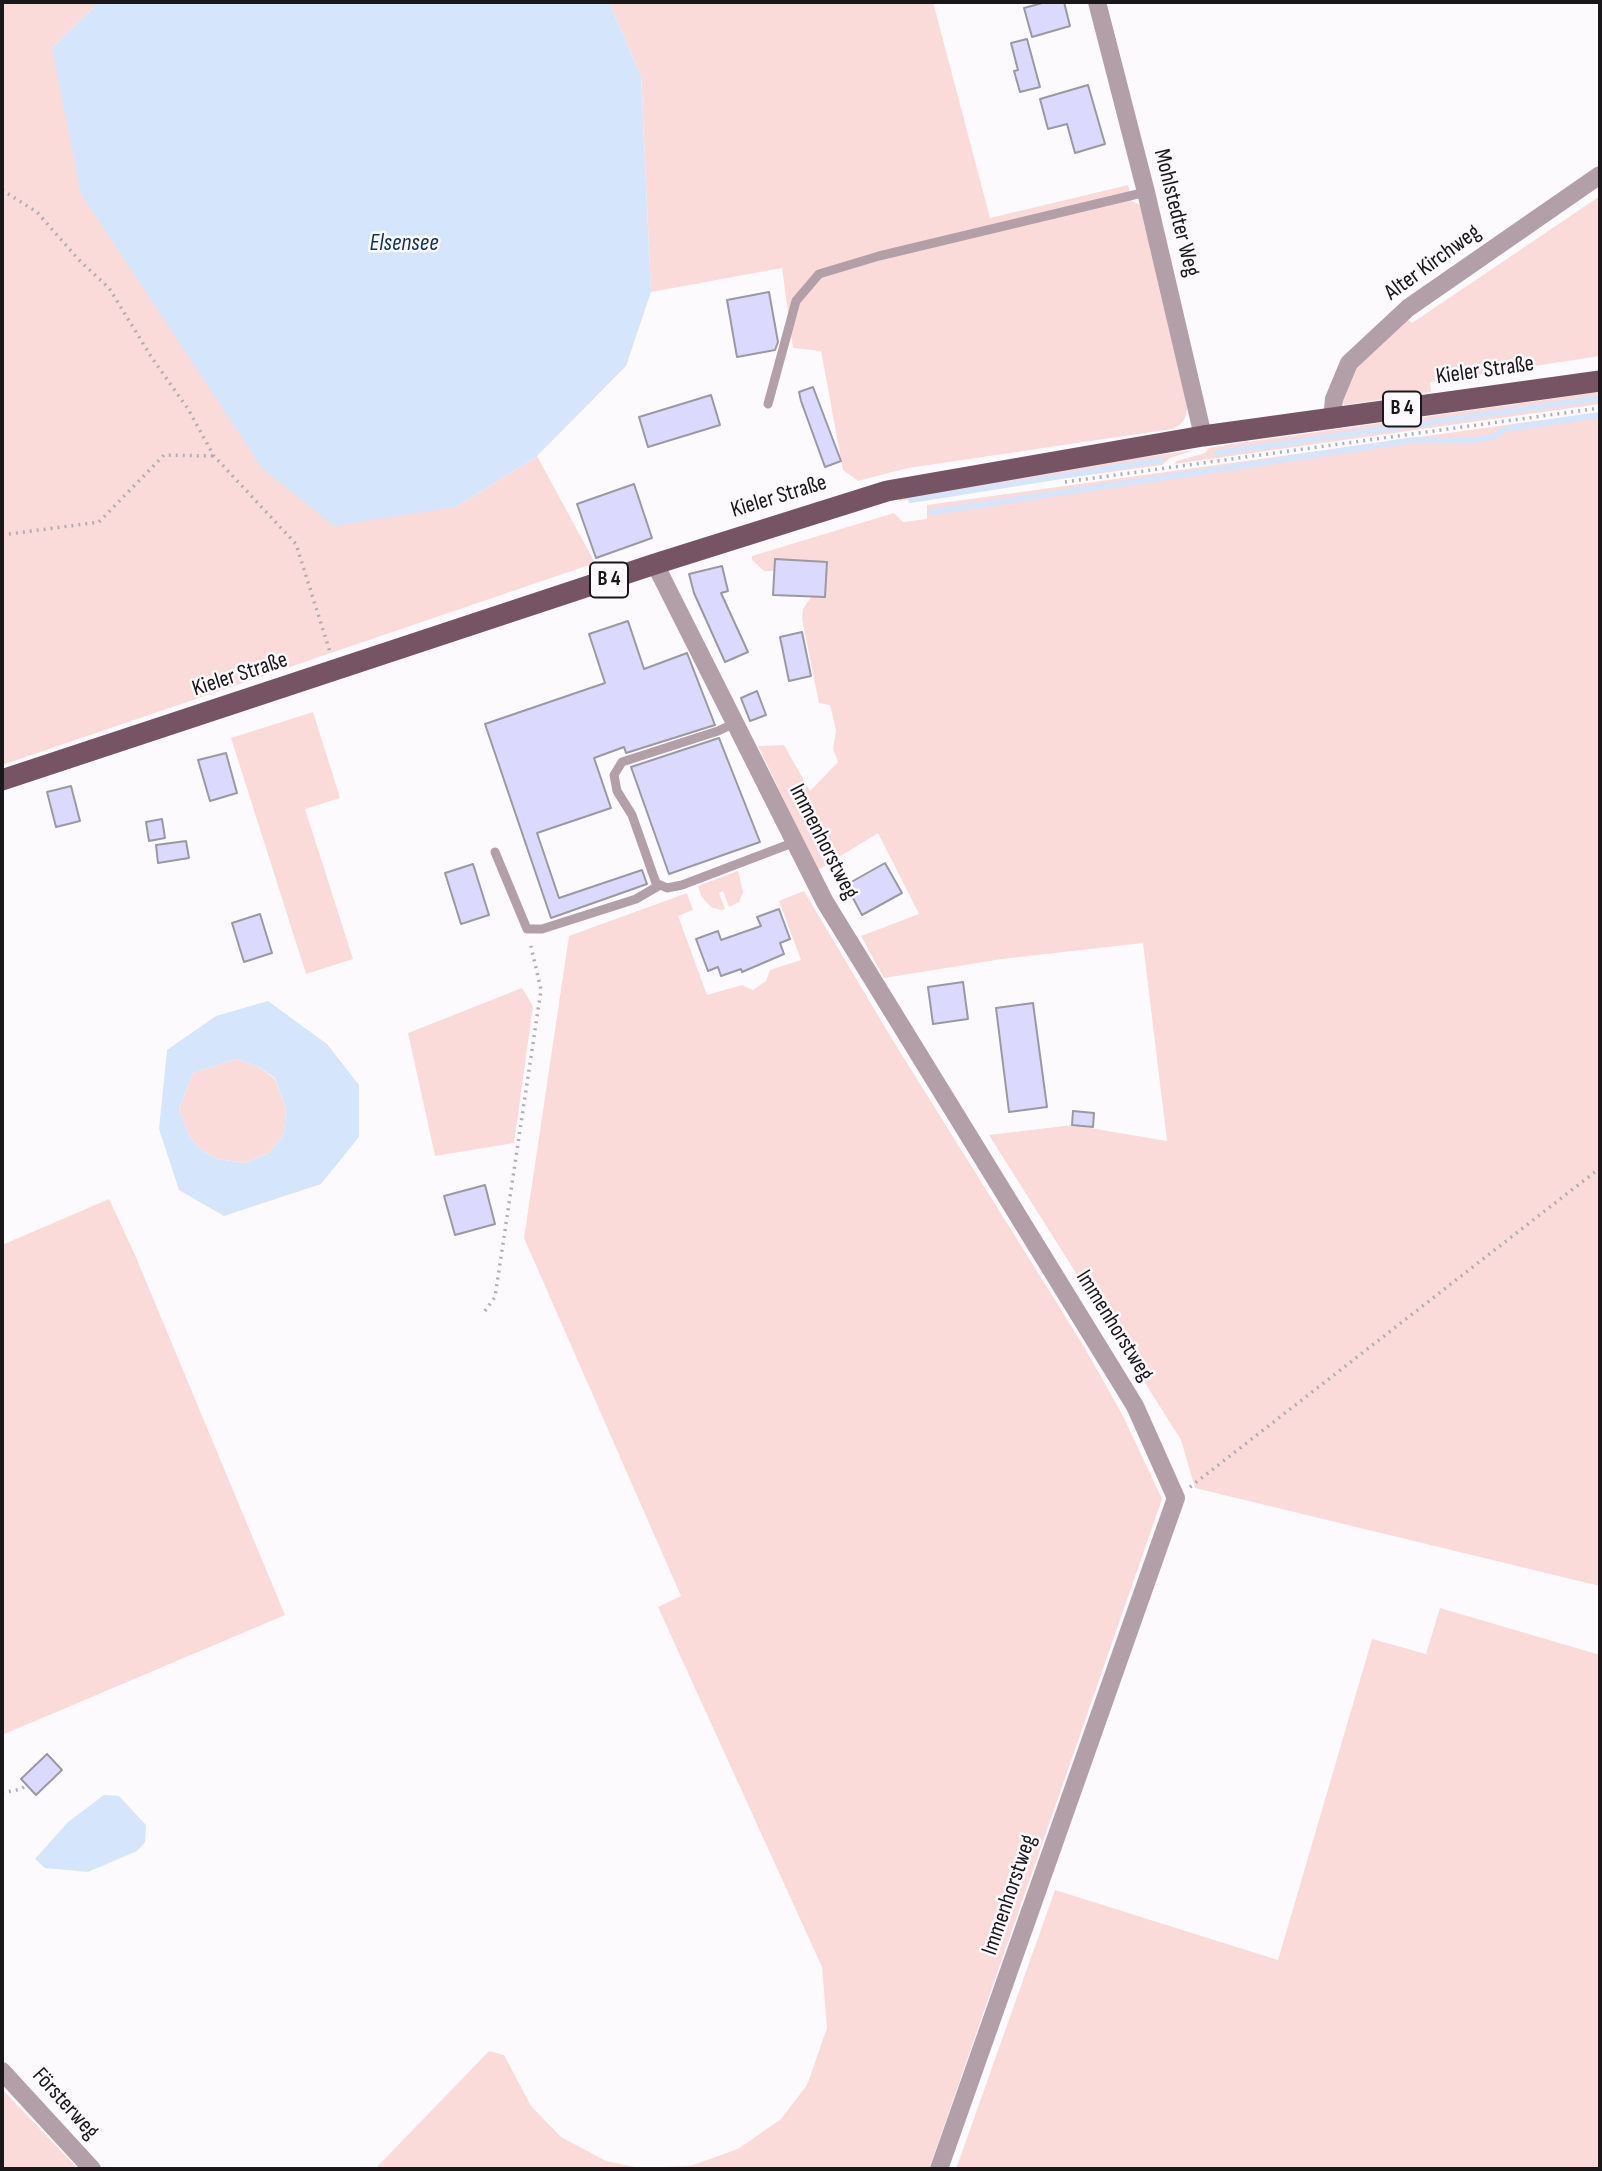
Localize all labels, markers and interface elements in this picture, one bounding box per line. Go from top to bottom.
street label: Mohlstedter Weg [1147,146,1205,280]
street label: Alter Kirchweg [1380,219,1486,307]
water label: Elsensee [369,230,439,258]
street label: Kieler Straße [1434,350,1536,392]
road number: B 4 [1383,392,1421,426]
street label: Kieler Straße [728,469,830,525]
road number: B 4 [590,562,628,598]
street label: Kieler Straße [189,647,291,703]
street label: Immenhorstweg [782,780,864,904]
street label: Immenhorstweg [1069,1265,1159,1387]
street label: Immenhorstweg [977,1831,1043,1959]
street label: Försterweg [26,2063,104,2145]

